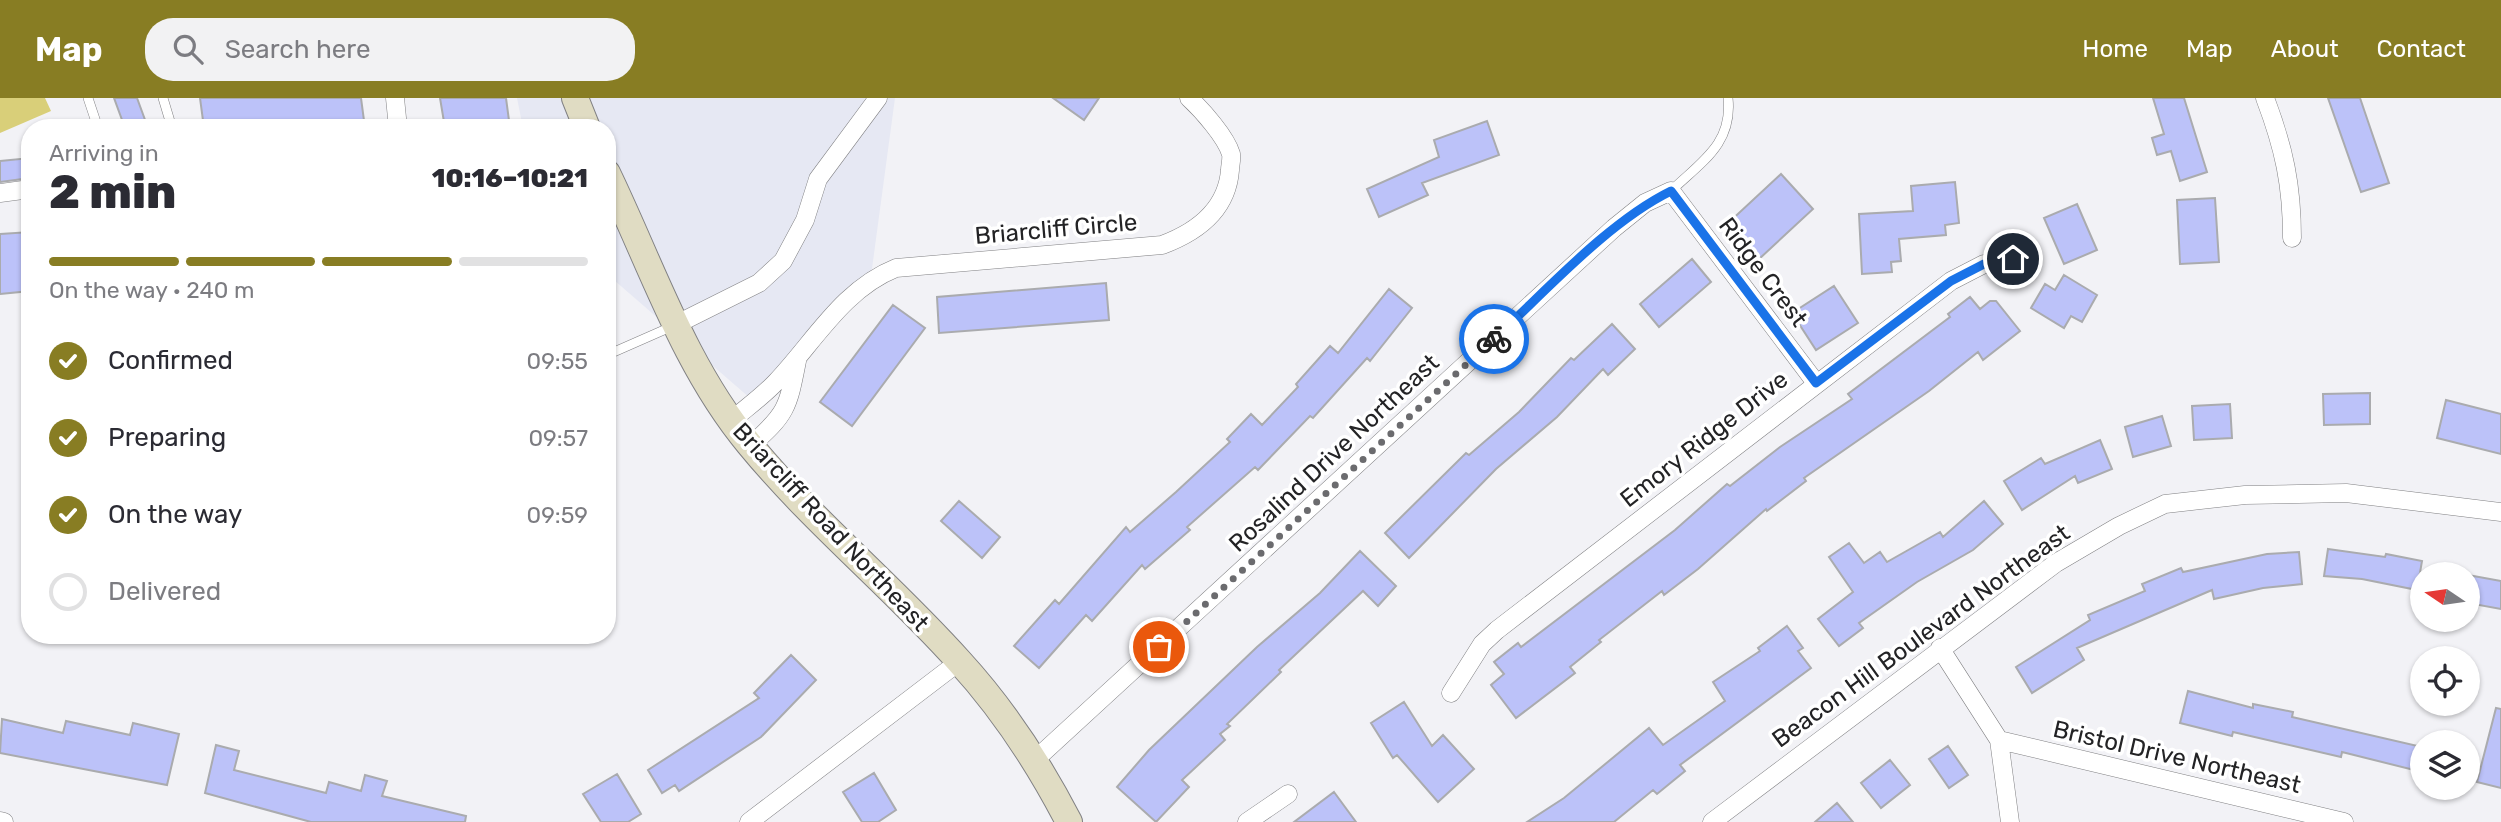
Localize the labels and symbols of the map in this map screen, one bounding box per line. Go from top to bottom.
street label: Briarcliff Circle [974,208,1138,250]
street label: Ridge Crest [1713,212,1813,332]
pin [1983,229,2043,289]
courier [1459,304,1529,374]
street label: Rosalind Drive Northeast [1223,348,1445,558]
street label: Emory Ridge Drive [1615,365,1793,513]
street label: Briarcliff Road Northeast [727,417,935,637]
street label: Beacon Hill Boulevard Northeast [1767,519,2075,753]
north arrow [2410,562,2480,632]
pin [1129,617,1189,677]
street label: Bristol Drive Northeast [2050,715,2304,799]

